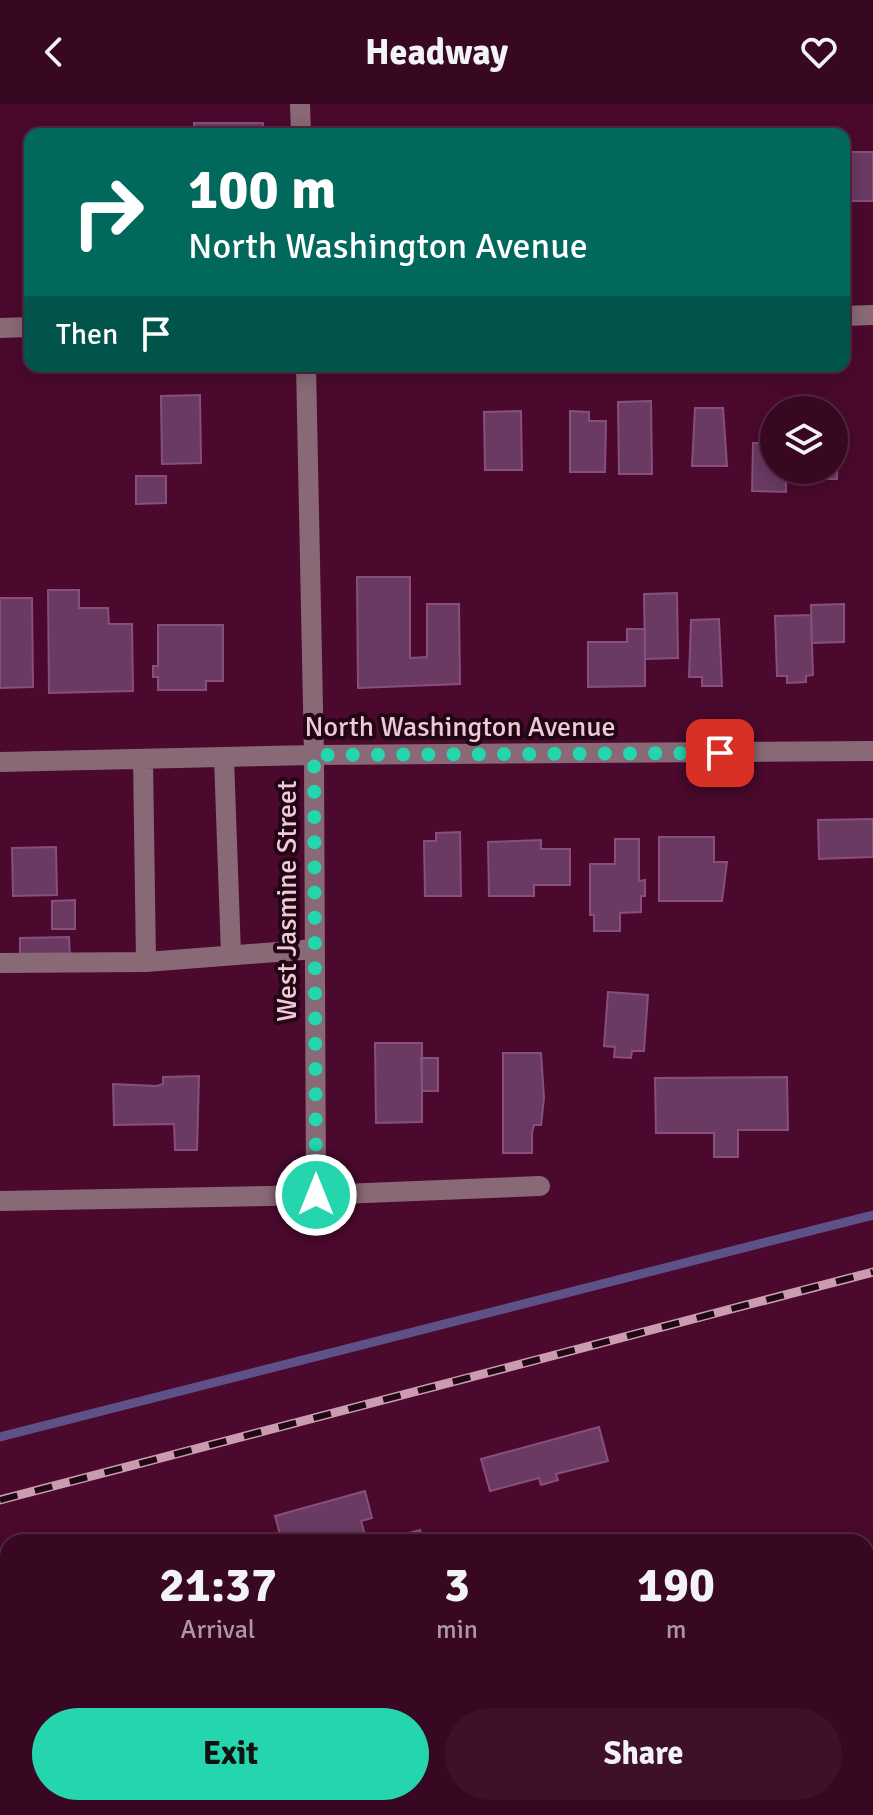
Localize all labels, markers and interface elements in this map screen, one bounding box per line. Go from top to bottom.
icon: back [32,30,76,74]
text: Headway [365,30,508,75]
icon: heart [797,30,841,74]
text: 100 m [188,155,336,224]
icon: right [56,160,160,264]
text: North Washington Avenue [188,224,588,269]
icon: arrive [134,312,178,356]
text: Then [56,316,118,353]
map controls [760,396,848,484]
button: layers [760,396,848,484]
street label: North Washington Avenue [305,710,615,744]
pin [686,719,754,787]
icon: arrive [698,731,742,775]
street label: West Jasmine Street [270,780,304,1022]
position arrow [274,1153,358,1237]
text: 21:37 [159,1556,277,1615]
text: 3 [444,1556,470,1615]
text: 190 [637,1556,715,1615]
text: Arrival [181,1614,255,1646]
text: min [436,1614,478,1646]
text: m [666,1614,686,1646]
button: Exit [32,1708,429,1800]
button: Share [445,1708,842,1800]

